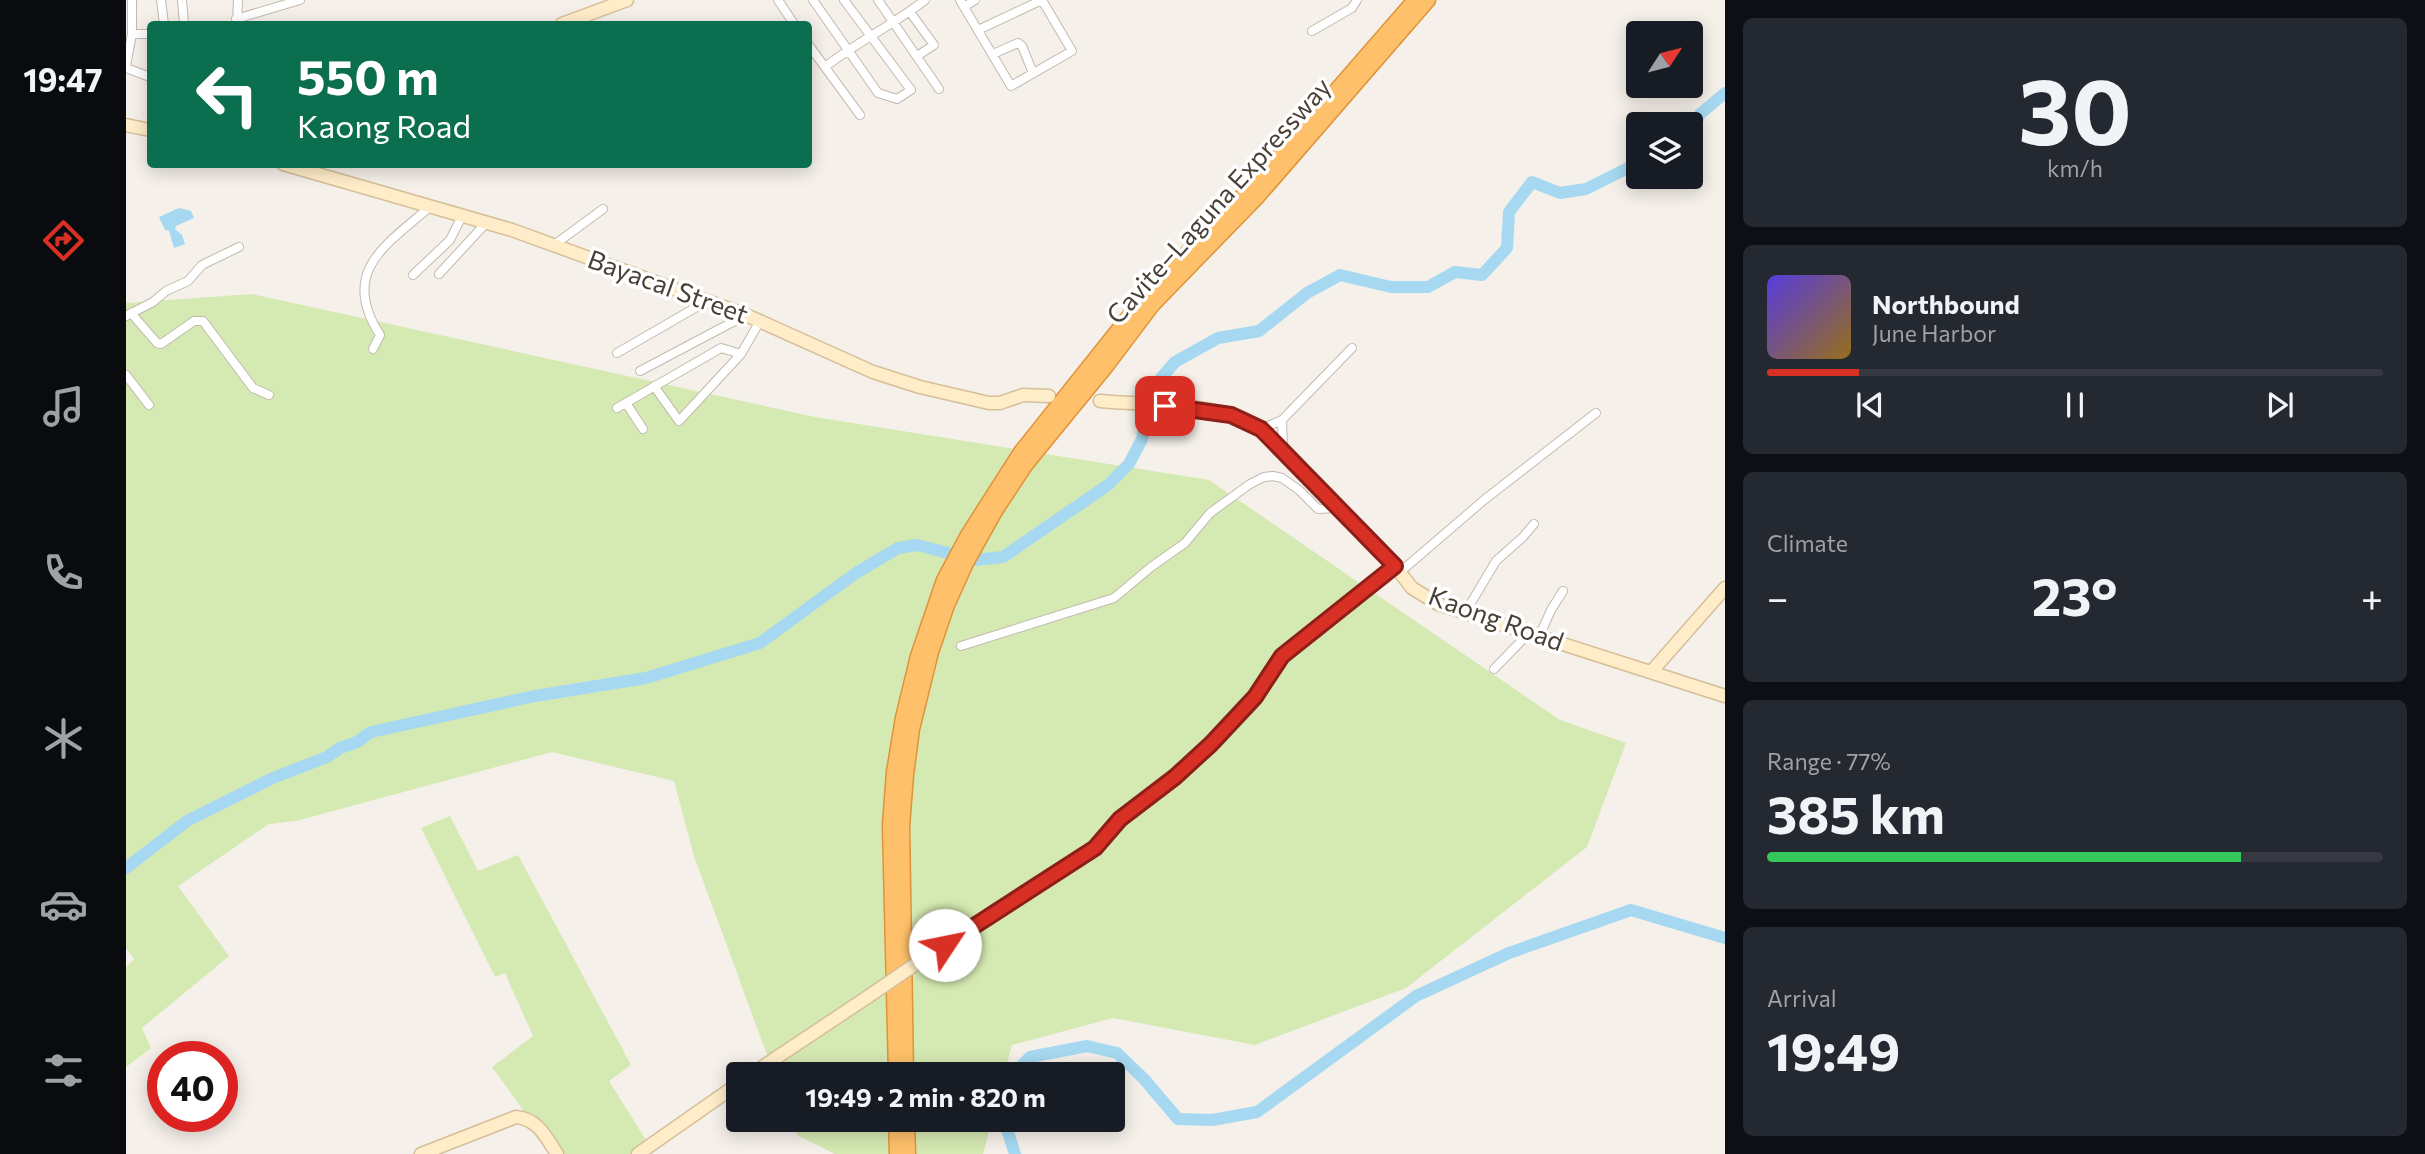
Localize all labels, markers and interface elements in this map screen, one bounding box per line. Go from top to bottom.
north arrow [1626,21,1703,98]
map controls [1626,21,1703,189]
text: 550 m [297,45,439,105]
icon: left [182,49,273,140]
text: 30 [2018,52,2132,164]
text: 19:47 [23,59,103,99]
street label: Cavite–Laguna Expressway [1099,71,1337,329]
text: Kaong Road [297,105,471,145]
button: layers [1626,112,1703,189]
text: km/h [2047,154,2103,182]
icon: directions [39,216,88,265]
street label: Bayacal Street [584,242,753,329]
text: Northbound [1872,288,2020,319]
text: June Harbor [1872,319,1996,347]
pin [1135,376,1195,436]
icon: music [39,382,88,431]
icon: previous [1851,386,1889,424]
icon: pause [2056,386,2094,424]
icon: next [2261,386,2299,424]
icon: arrive [1146,387,1184,425]
text: Climate [1767,529,1848,557]
icon: phone [39,548,88,597]
text: 23° [2032,563,2118,627]
text: − [1767,573,1789,620]
text: + [2361,573,2383,620]
street label: Kaong Road [1425,579,1568,656]
icon: climate [39,714,88,763]
text: Range · 77% [1767,747,1891,775]
text: 385 km [1767,781,1945,845]
icon: car [39,880,88,929]
position arrow [908,908,982,982]
text: Arrival [1767,984,1837,1012]
text: 19:49 [1767,1018,1900,1082]
speed limit sign: 40 [147,1041,238,1132]
icon: filters [39,1046,88,1095]
text: 19:49 · 2 min · 820 m [805,1081,1046,1112]

